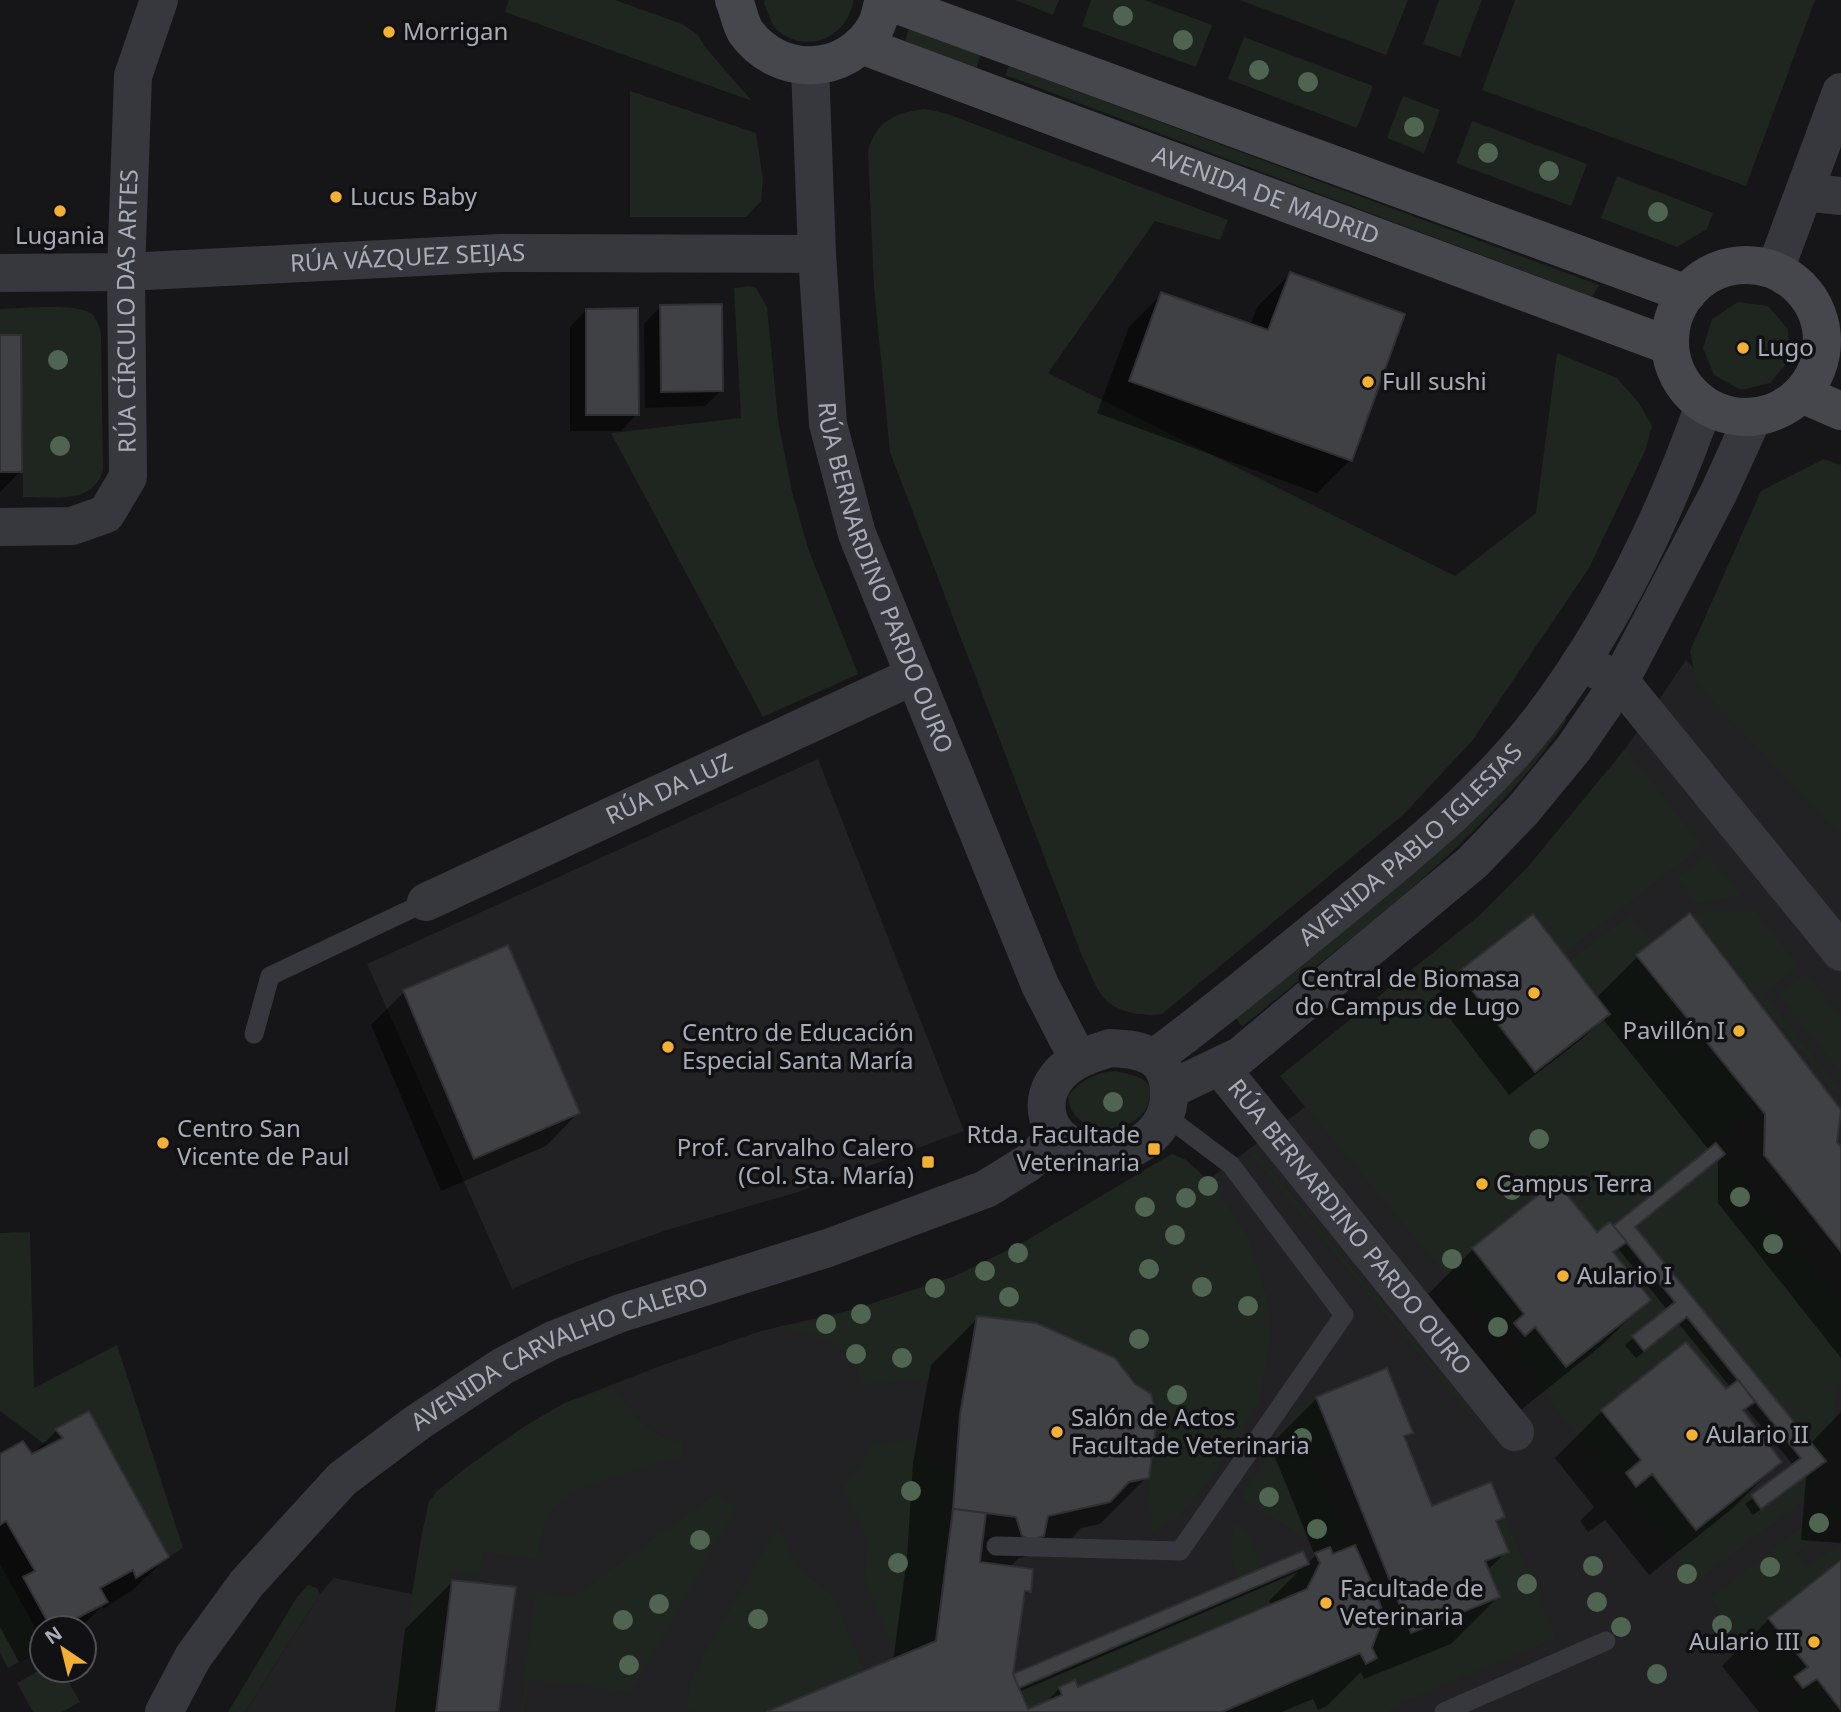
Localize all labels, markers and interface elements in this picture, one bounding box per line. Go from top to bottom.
place label: Morrigan [403,14,508,47]
marker: Morrigan [381,24,397,40]
street label: AVENIDA DE MADRID [1148,137,1384,251]
street label: RÚA CÍRCULO DAS ARTES [108,169,145,453]
place label: Lucus Baby [350,179,478,212]
marker: Lucus Baby [328,189,344,205]
marker: Lugania [52,203,68,219]
place label: Lugania [15,218,105,251]
street label: RÚA VÁZQUEZ SEIJAS [289,235,525,279]
place label: Lugo [1757,330,1814,363]
marker: Lugo [1735,340,1751,356]
place label: Full sushi [1382,364,1487,397]
marker: Full sushi [1360,374,1376,390]
street label: RÚA BERNARDINO PARDO OURO [812,401,962,758]
street label: AVENIDA PABLO IGLESIAS [1291,735,1529,952]
street label: RÚA DA LUZ [600,744,737,831]
place label: Central de Biomasa do Campus de Lugo [1295,961,1520,1022]
marker: Central de Biomasa do Campus de Lugo [1526,985,1542,1001]
place label: Pavillón I [1623,1013,1725,1046]
place label: Centro de Educación Especial Santa María [682,1015,914,1076]
marker: Pavillón I [1731,1023,1747,1039]
marker: Centro de Educación Especial Santa María [660,1039,676,1055]
street label: RÚA BERNARDINO PARDO OURO [1221,1072,1480,1381]
place label: Centro San Vicente de Paul [177,1111,349,1172]
place label: Rtda. Facultade Veterinaria [967,1117,1140,1178]
place label: Prof. Carvalho Calero (Col. Sta. María) [677,1130,914,1191]
marker: Centro San Vicente de Paul [155,1135,171,1151]
marker: Rtda. Facultade Veterinaria [1146,1141,1162,1157]
marker: Prof. Carvalho Calero (Col. Sta. María) [920,1154,936,1170]
place label: Campus Terra [1496,1166,1652,1199]
marker: Campus Terra [1474,1176,1490,1192]
place label: Aulario I [1577,1258,1672,1291]
marker: Aulario I [1555,1268,1571,1284]
street label: AVENIDA CARVALHO CALERO [404,1269,712,1437]
place label: Salón de Actos Facultade Veterinaria [1071,1400,1310,1461]
place label: Aulario II [1706,1417,1809,1450]
marker: Salón de Actos Facultade Veterinaria [1049,1424,1065,1440]
marker: Aulario II [1684,1427,1700,1443]
place label: Facultade de Veterinaria [1340,1571,1483,1632]
marker: Facultade de Veterinaria [1318,1595,1334,1611]
north arrow [28,1614,98,1684]
text: N [39,1620,67,1650]
place label: Aulario III [1689,1624,1800,1657]
marker: Aulario III [1806,1634,1822,1650]

